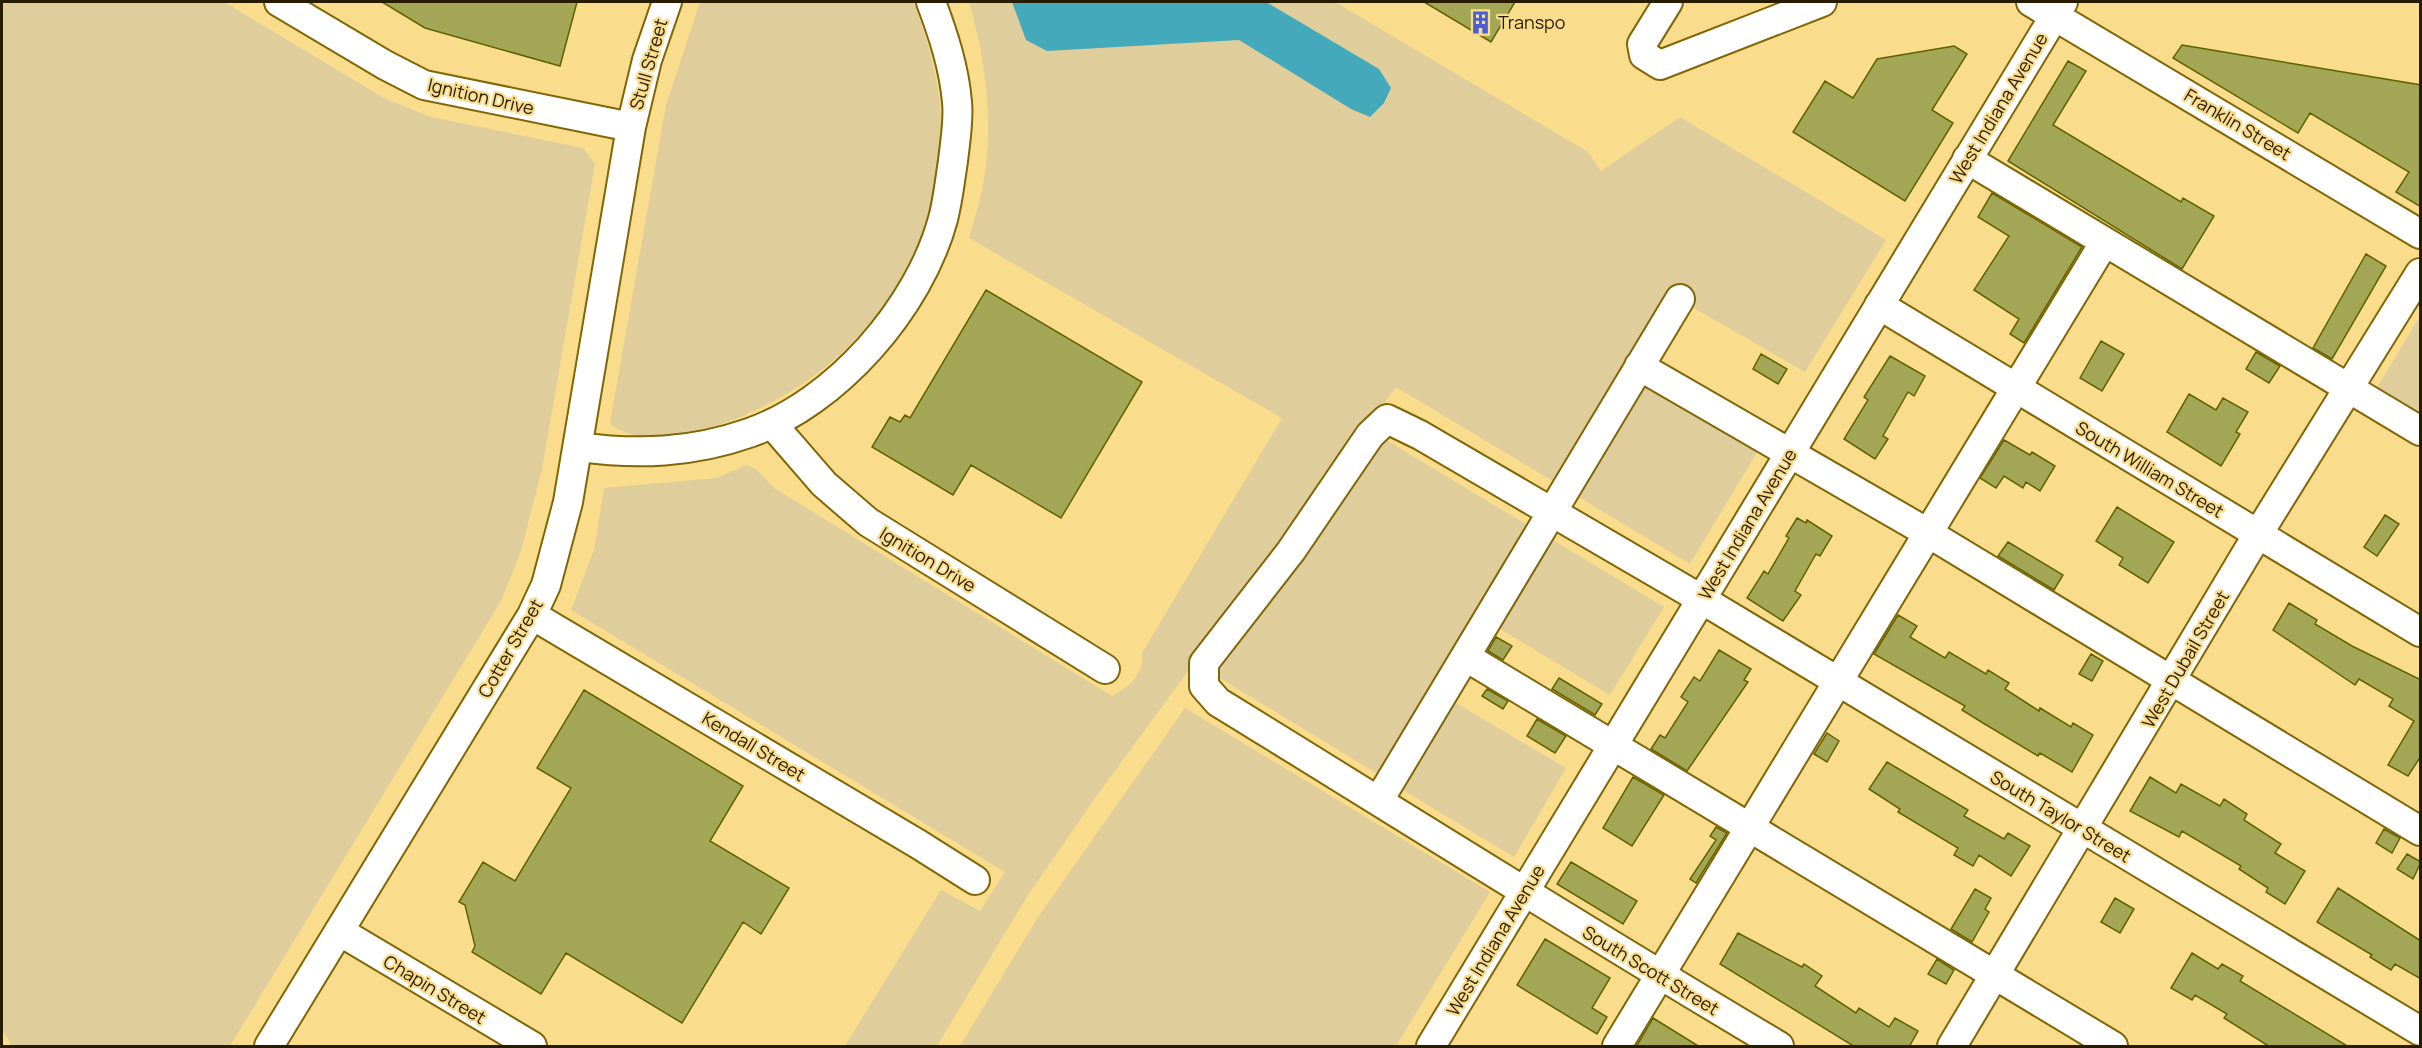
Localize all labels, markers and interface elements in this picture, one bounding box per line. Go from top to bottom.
building icon: Transpo [1467,9,1493,35]
place label: Transpo [1498,10,1565,34]
street label: Stull Street [624,16,672,112]
street label: West Indiana Avenue [1943,28,2053,188]
street label: Ignition Drive [426,72,536,120]
street label: Franklin Street [2180,83,2296,165]
street label: South William Street [2071,415,2229,523]
street label: West Indiana Avenue [1692,444,1802,604]
street label: Ignition Drive [875,521,981,597]
street label: West Dubail Street [2136,586,2234,732]
street label: Cotter Street [472,594,548,702]
street label: Kendall Street [698,706,810,786]
street label: South Taylor Street [1986,764,2136,868]
street label: West Indiana Avenue [1440,860,1550,1020]
street label: South Scott Street [1578,920,1724,1020]
street label: Chapin Street [379,949,491,1029]

